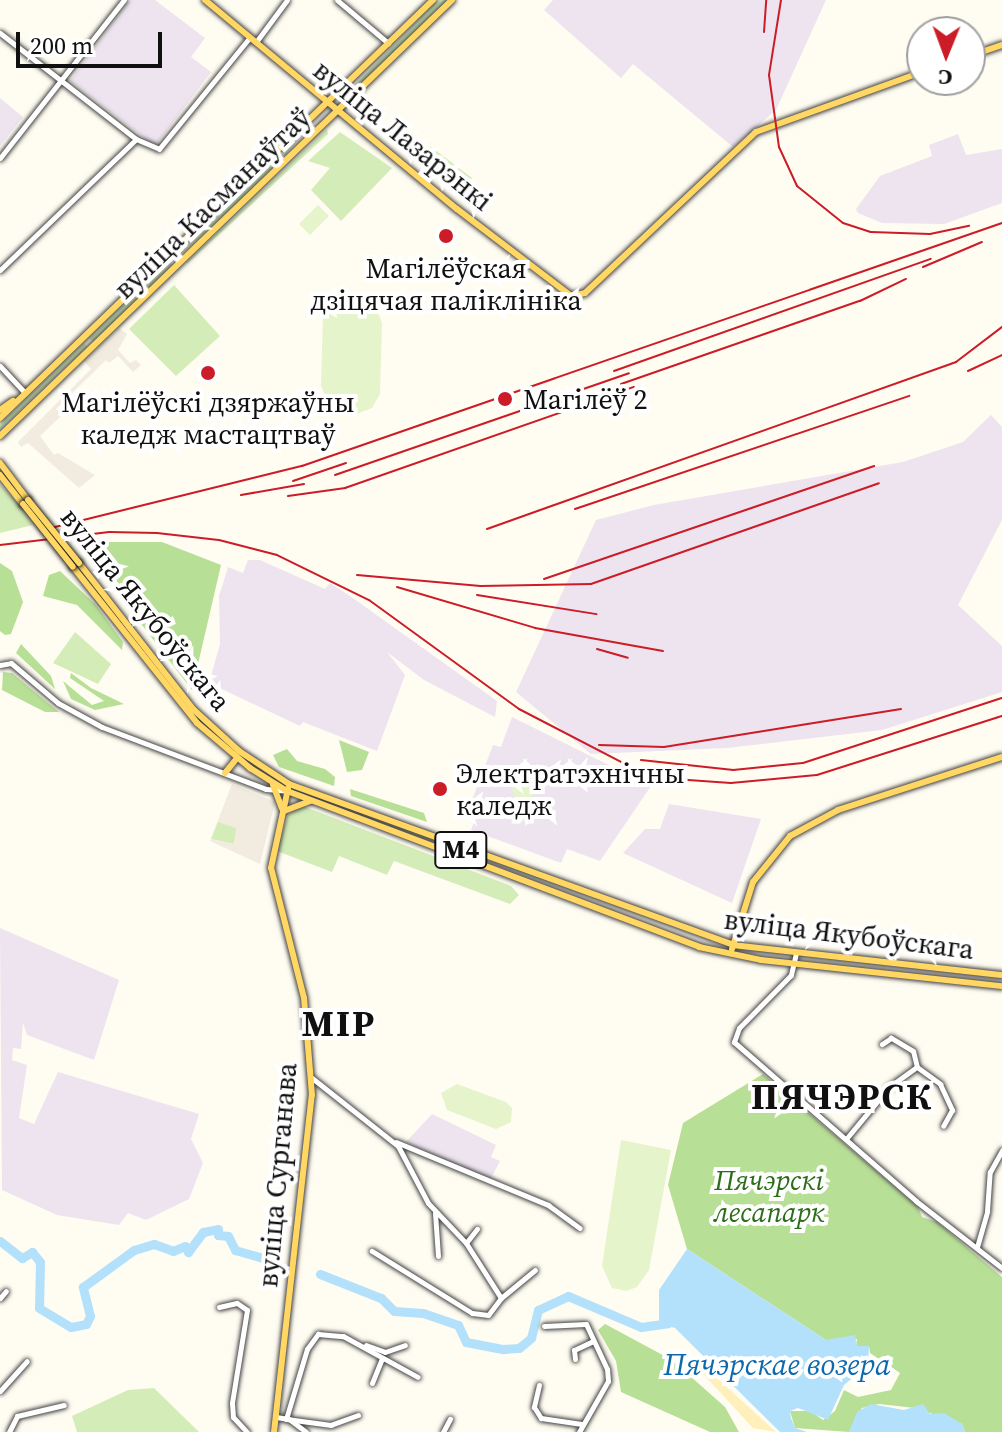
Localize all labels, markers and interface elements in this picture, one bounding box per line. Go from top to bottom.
scale bar [20,16,166,66]
north arrow [906,16,986,96]
text: 200 m [30,29,93,62]
street label: вуліца Лазарэнкі [307,53,499,217]
text: С [939,63,953,93]
street label: вуліца Касманаўтаў [107,101,317,305]
marker: Магілёўская дзіцячая паліклініка [435,225,457,247]
place label: Магілёўская дзіцячая паліклініка [310,251,582,317]
marker: Магілёўскі дзяржаўны каледж мастацтваў [199,364,217,382]
place label: Магілёў 2 [523,382,647,416]
place label: Магілёўскі дзяржаўны каледж мастацтваў [61,385,355,451]
marker: Магілёў 2 [494,388,516,410]
street label: вуліца Якубоўскага [54,501,238,717]
place label: Электратэхнічны каледж [456,756,685,822]
marker: Электратэхнічны каледж [431,780,449,798]
road number: М4 [433,828,489,872]
street label: вуліца Якубоўскага [722,902,976,966]
district label: МІР [302,1002,376,1046]
street label: вуліца Сурганава [250,1061,304,1289]
district label: ПЯЧЭРСК [751,1075,933,1119]
park label: Пячэрскі лесапарк [713,1163,825,1229]
water label: Пячэрскае возера [663,1347,891,1383]

